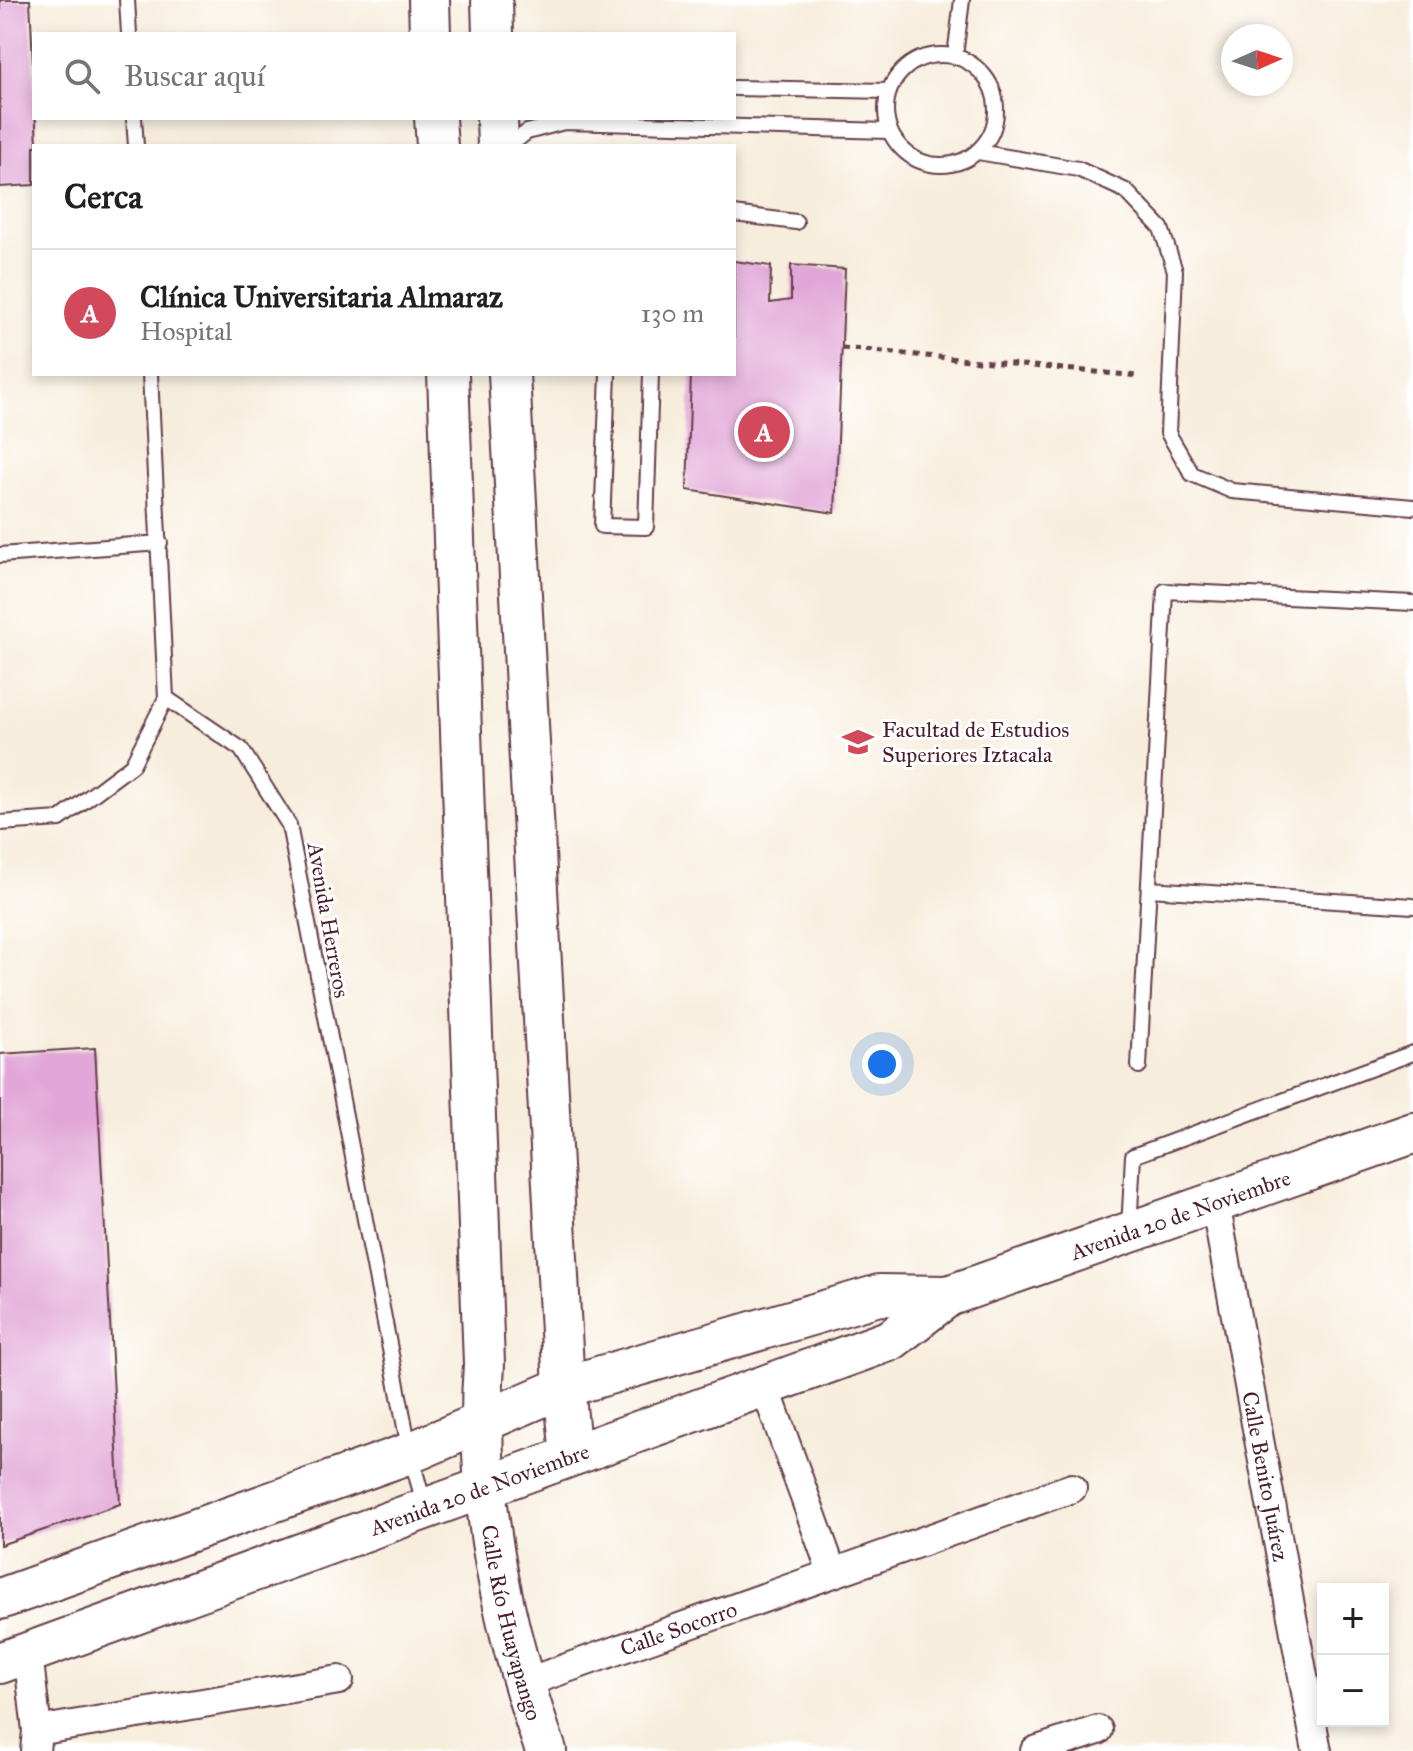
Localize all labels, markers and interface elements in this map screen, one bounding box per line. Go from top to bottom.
north arrow [1221,24,1293,96]
search box [32,32,736,120]
icon: search [60,54,104,98]
text: Buscar aquí [124,58,265,94]
text: Cerca [64,176,143,217]
text: Clínica Universitaria Almaraz [140,279,503,315]
text: A [81,297,99,329]
text: 130 m [641,297,704,329]
text: Hospital [140,315,232,347]
pin: A [738,402,790,462]
place label: Facultad de Estudios Superiores Iztacala [882,716,1069,768]
school or university icon: Facultad de Estudios Superiores Iztacala [841,725,875,759]
street label: Avenida Herreros [301,839,355,1000]
your location [862,1044,902,1084]
street label: Avenida 20 de Noviembre [1066,1164,1294,1266]
street label: Calle Benito Juárez [1236,1389,1294,1564]
street label: Avenida 20 de Noviembre [365,1438,593,1542]
street label: Calle Río Huayapango [476,1523,548,1724]
map controls [1317,1583,1389,1727]
button: + [1317,1583,1389,1655]
street label: Calle Socorro [616,1596,741,1662]
button: − [1317,1655,1389,1727]

